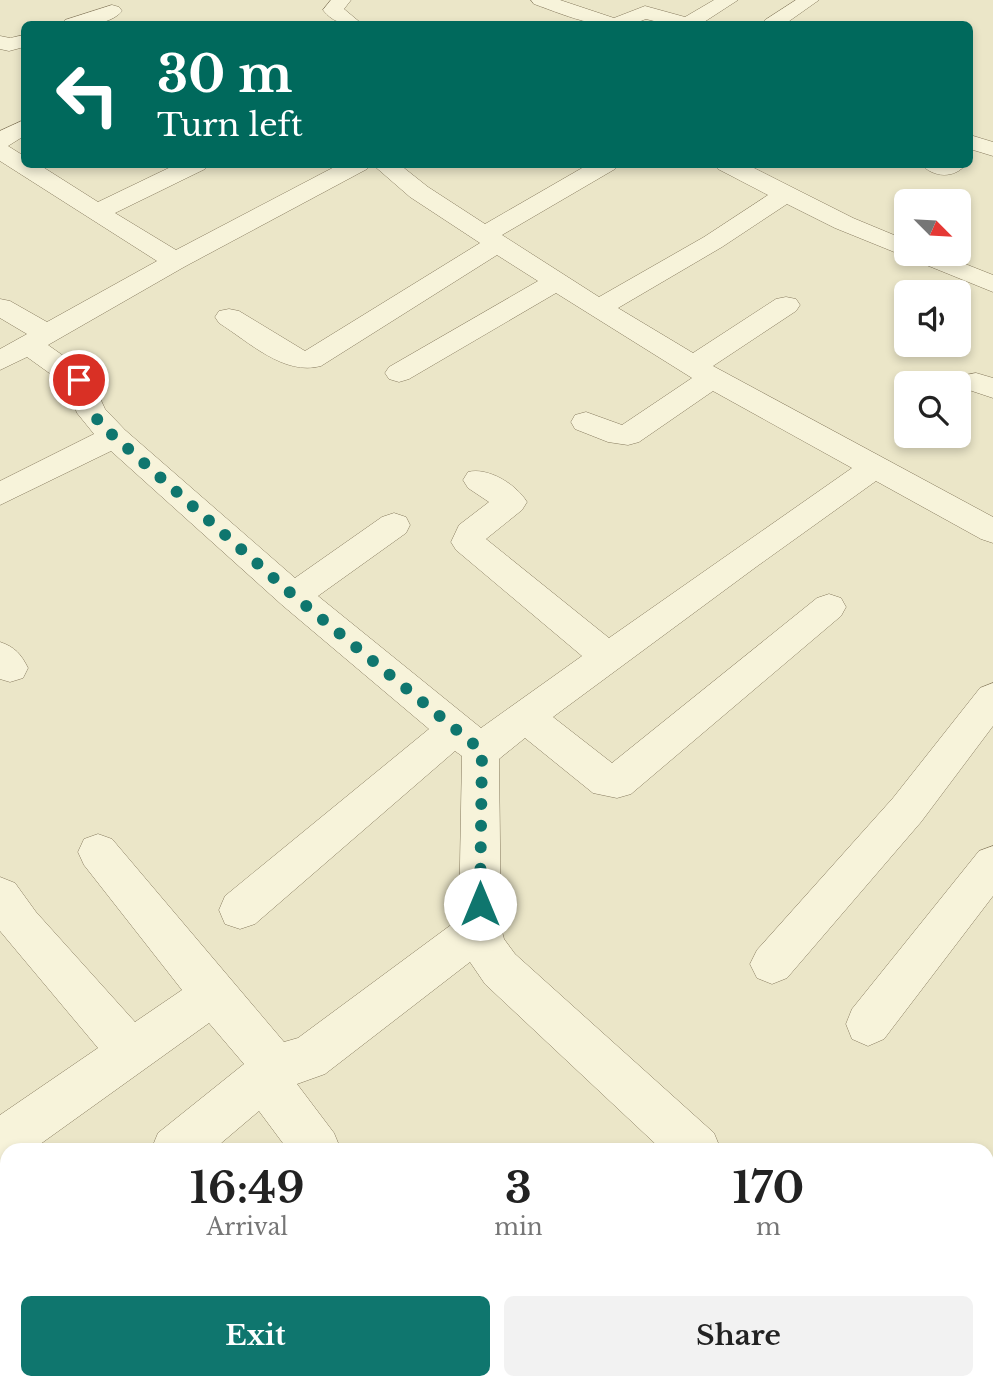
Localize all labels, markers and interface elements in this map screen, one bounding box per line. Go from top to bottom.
text: 30 m [157,44,292,105]
icon: left [42,49,133,140]
text: Turn left [157,105,303,145]
north arrow [894,189,971,266]
map controls [894,189,971,448]
button: sound [894,280,971,357]
pin [49,350,109,410]
icon: arrive [60,361,98,399]
button: search [894,371,971,448]
position arrow [443,867,517,941]
text: 16:49 [190,1162,305,1214]
text: 3 [505,1162,532,1214]
text: 170 [732,1162,804,1214]
text: Arrival [206,1213,288,1241]
text: min [494,1213,543,1241]
text: m [756,1213,781,1241]
button: Exit [21,1296,490,1376]
button: Share [504,1296,973,1376]

